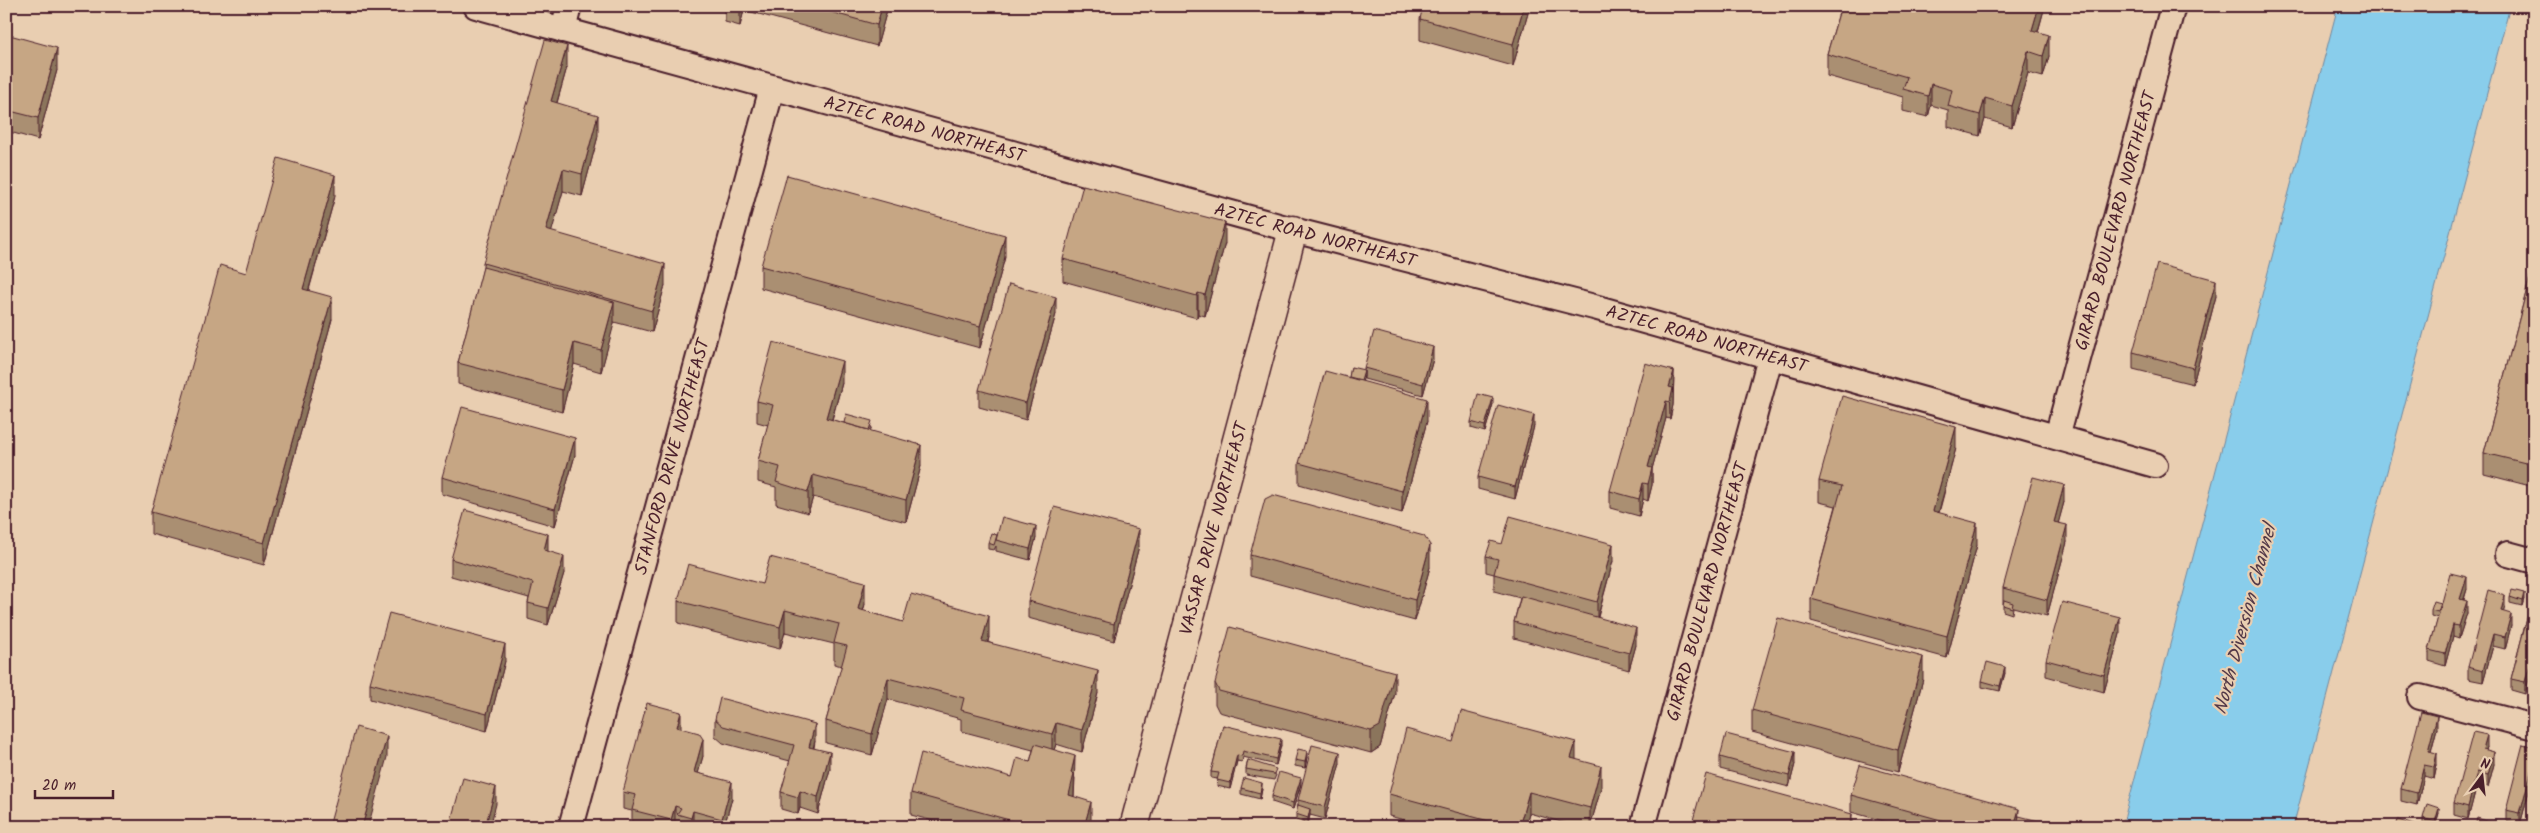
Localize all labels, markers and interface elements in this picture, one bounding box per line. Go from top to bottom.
street label: GIRARD BOULEVARD NORTHEAST [2068,87,2166,354]
street label: AZTEC ROAD NORTHEAST [820,89,1029,172]
street label: AZTEC ROAD NORTHEAST [1211,196,1420,277]
street label: AZTEC ROAD NORTHEAST [1602,298,1812,383]
street label: STANFORD DRIVE NORTHEAST [627,334,720,578]
street label: VASSAR DRIVE NORTHEAST [1173,418,1258,639]
street label: GIRARD BOULEVARD NORTHEAST [1659,458,1757,725]
water label: North Diversion Channel [2206,518,2287,718]
north arrow [2458,750,2508,800]
text: N [2478,753,2492,776]
scale bar [35,768,112,800]
text: 20 m [42,774,76,798]

